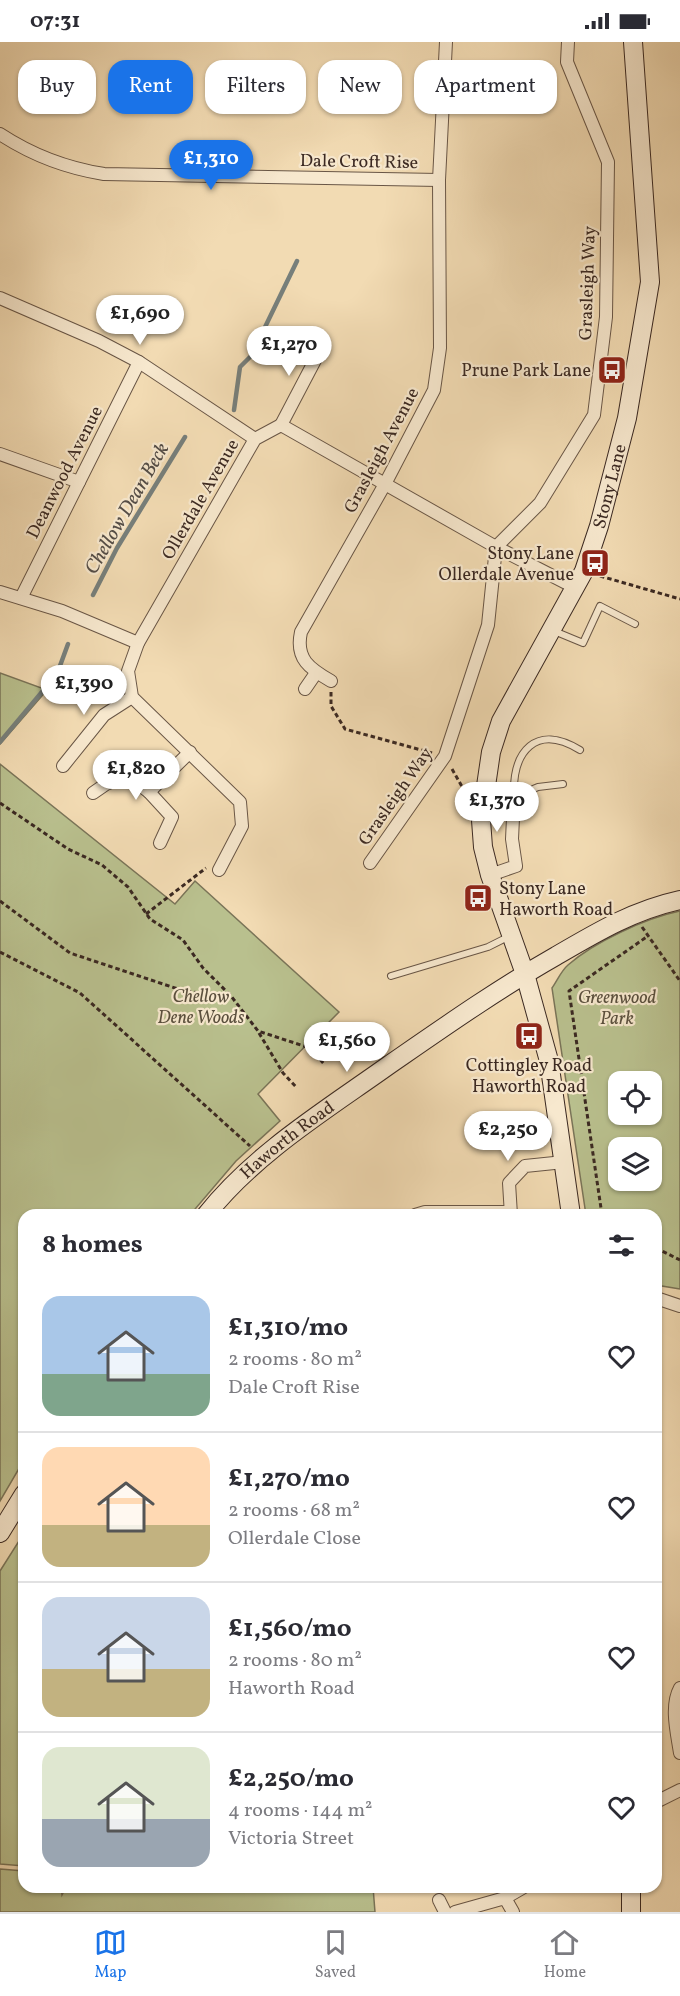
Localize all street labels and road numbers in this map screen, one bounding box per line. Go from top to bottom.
street label: Dale Croft Rise [300,149,418,176]
street label: Grasleigh Way [574,225,603,341]
street label: Grasleigh Avenue [339,383,426,518]
street label: Deanwood Avenue [21,402,110,543]
street label: Ollerdale Avenue [157,435,246,565]
street label: Stony Lane [588,441,634,532]
street label: Grasleigh Way [353,743,439,851]
street label: Haworth Road [235,1096,340,1186]

